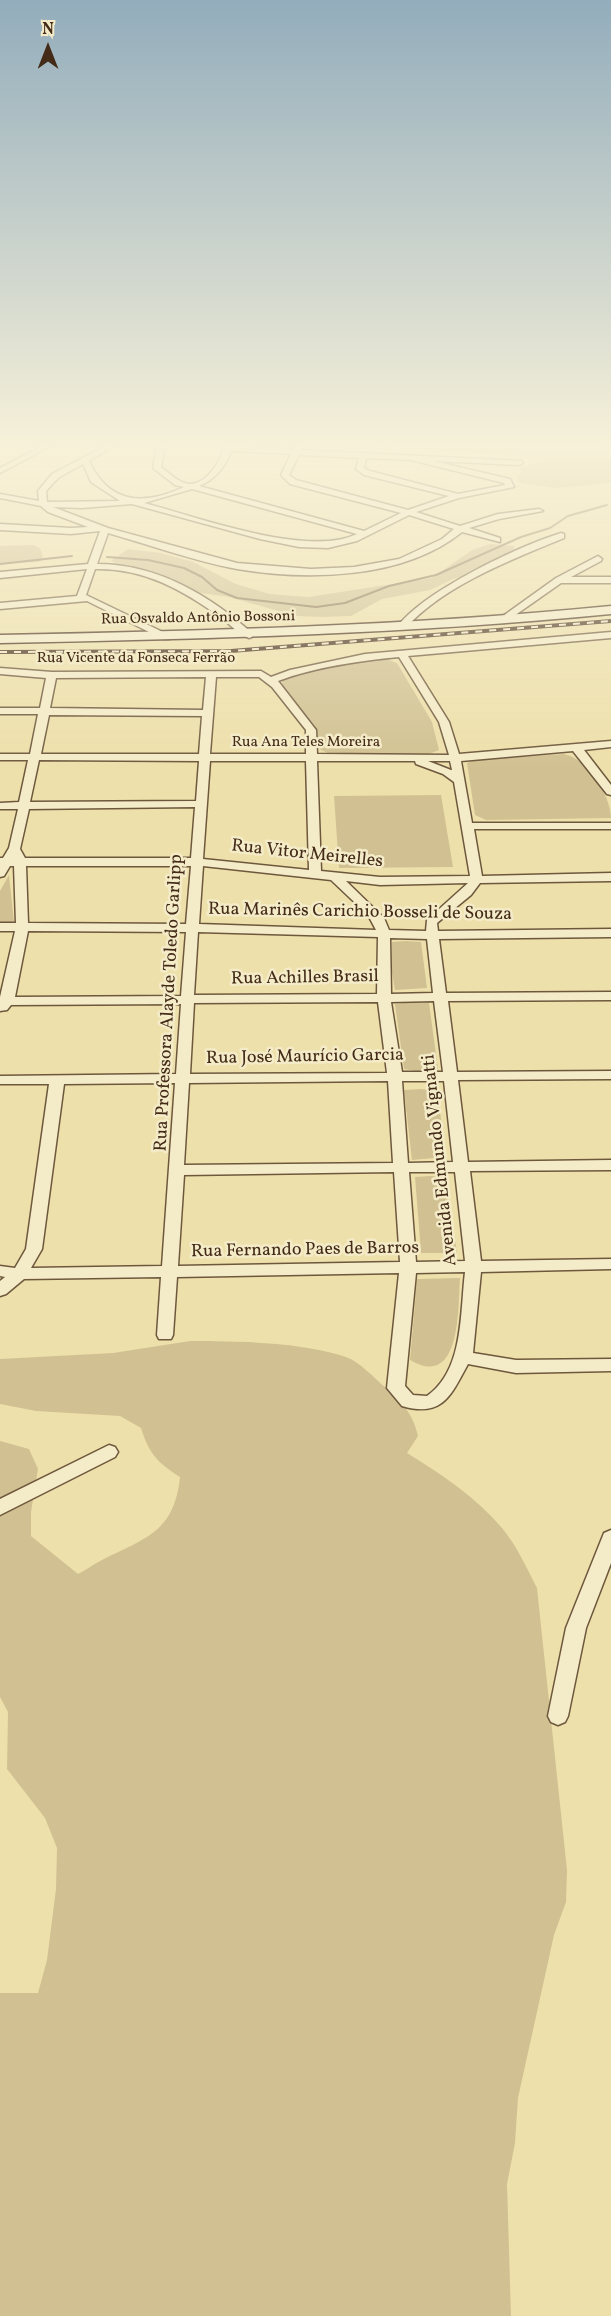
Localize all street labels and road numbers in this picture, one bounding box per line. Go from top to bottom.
street label: Rua Osvaldo Antônio Bossoni [101,608,295,630]
street label: Rua Vicente da Fonseca Ferrão [37,650,235,668]
street label: Rua Ana Teles Moreira [232,734,380,752]
street label: Rua Vitor Meirelles [230,836,384,874]
street label: Rua Professora Alayde Toledo Garlipp [151,854,189,1152]
street label: Rua Marinês Carichio Bosseli de Souza [208,900,512,926]
street label: Rua Achilles Brasil [231,967,379,991]
street label: Rua José Maurício Garcia [206,1045,404,1071]
street label: Avenida Edmundo Vignatti [419,1053,463,1267]
street label: Rua Fernando Paes de Barros [191,1238,419,1264]

